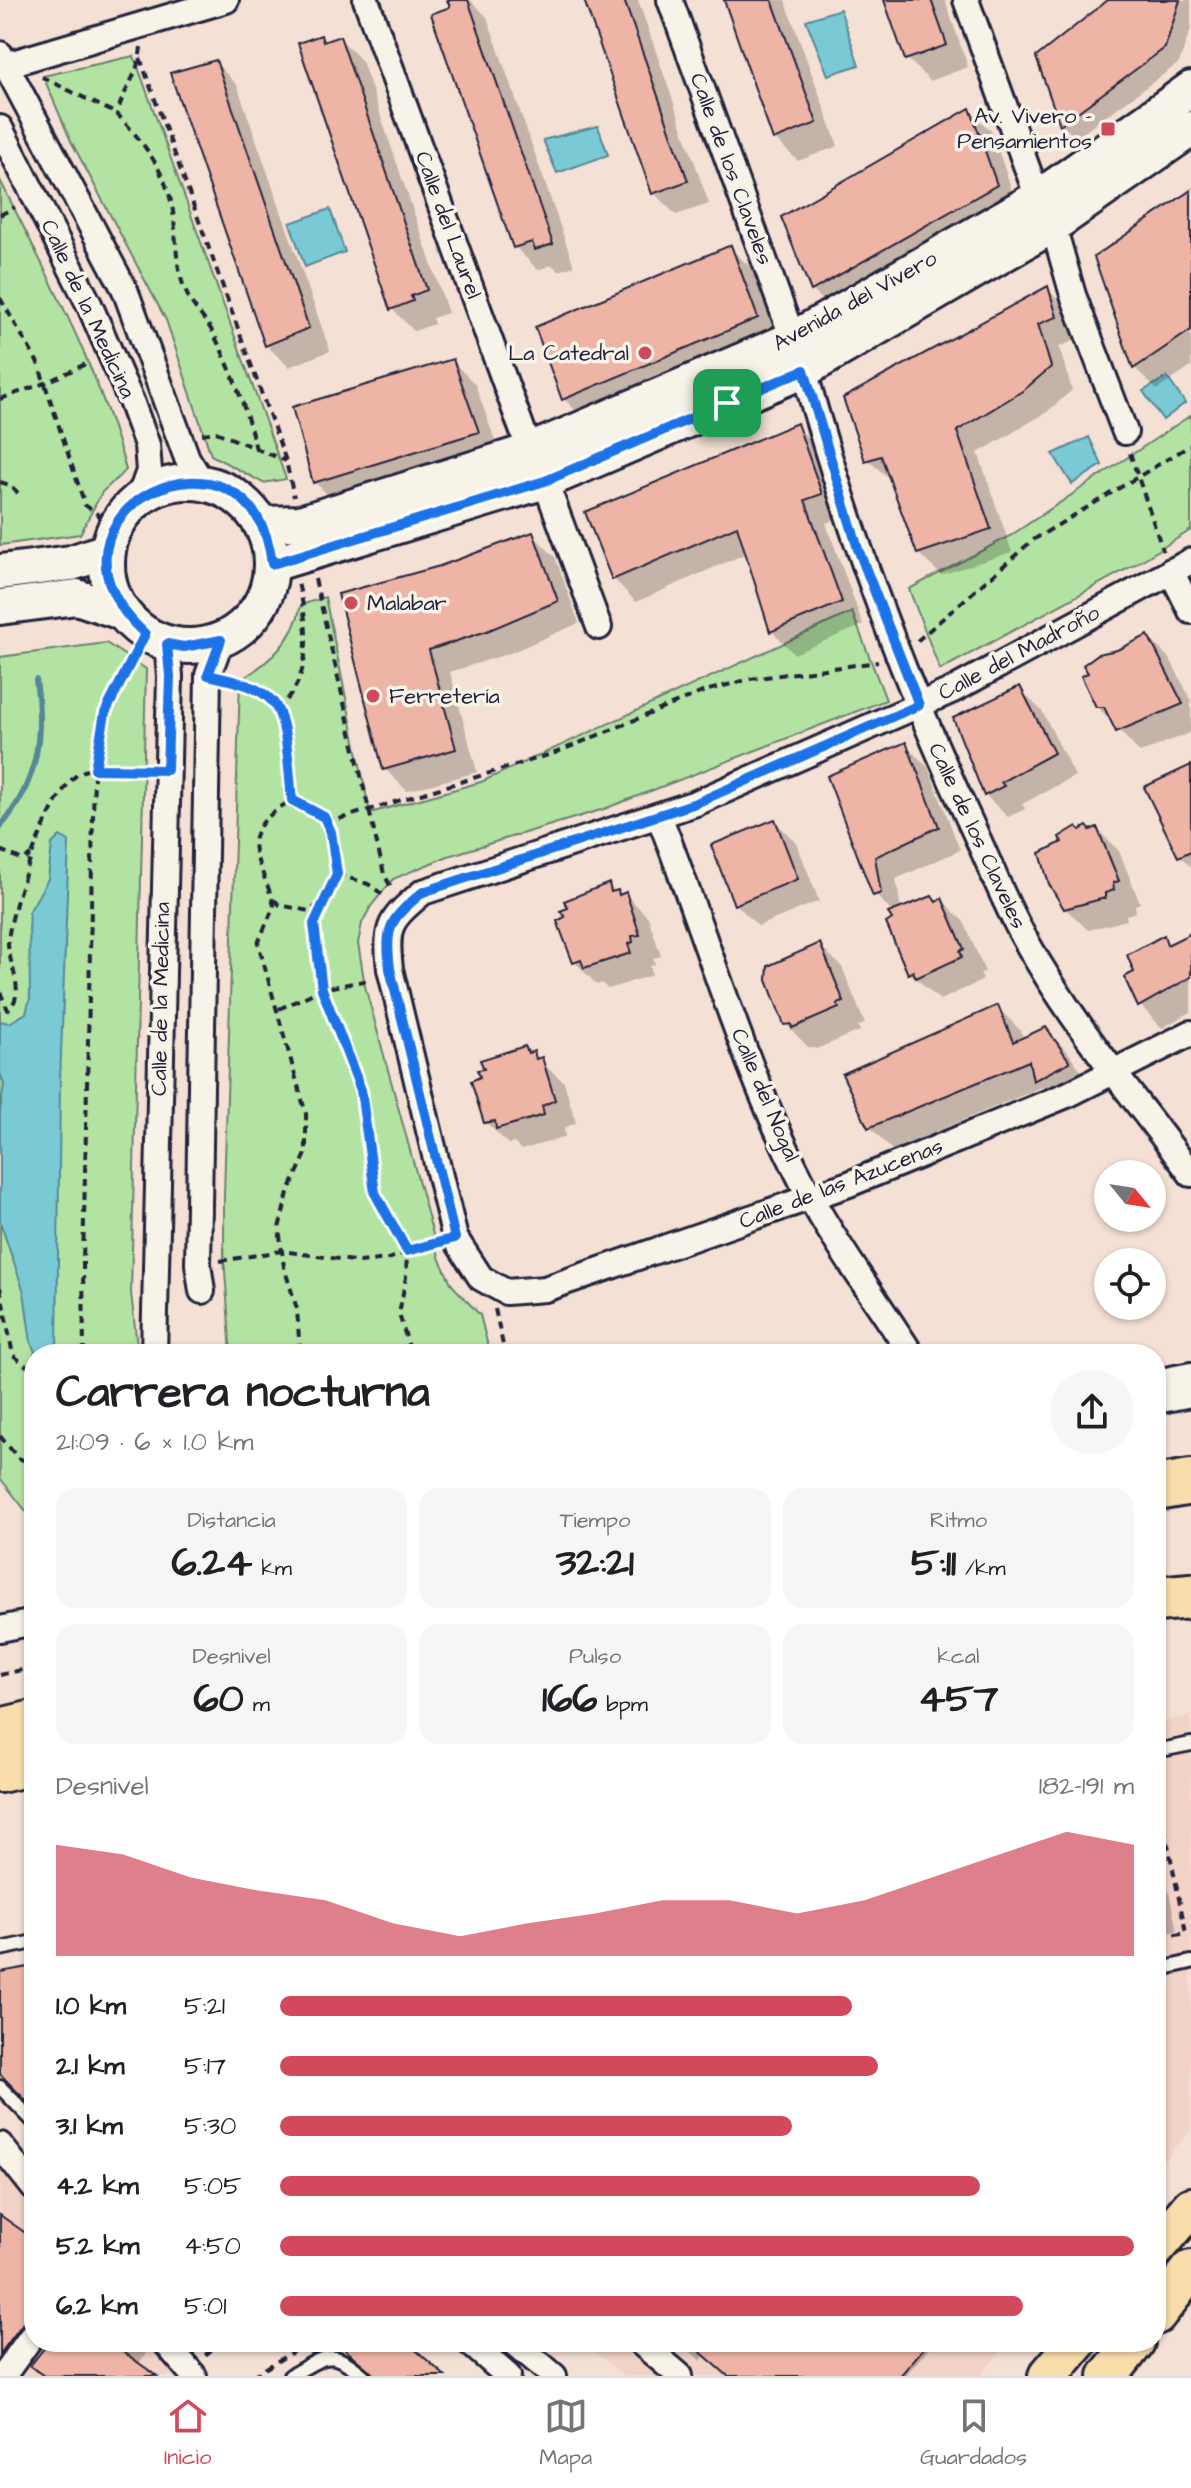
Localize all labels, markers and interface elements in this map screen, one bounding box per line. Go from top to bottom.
street label: Calle de los Claveles [682,69,780,269]
place label: Av. Vivero - Pensamientos [957,101,1092,157]
marker: Av. Vivero - Pensamientos [1099,120,1117,138]
street label: Calle del Laurel [407,147,489,303]
street label: Calle de la Medicina [33,215,143,403]
street label: Avenida del Vivero [767,243,943,359]
place label: La Catedral [508,338,629,369]
marker: La Catedral [636,344,654,362]
pin [693,369,761,437]
icon: arrive [705,381,749,425]
place label: Malabar [367,588,447,619]
marker: Malabar [342,594,360,612]
street label: Calle del Madroño [933,597,1106,709]
place label: Ferretería [389,681,500,712]
marker: Ferretería [364,687,382,705]
street label: Calle de los Claveles [920,738,1034,934]
street label: Calle de la Medicina [144,902,178,1096]
street label: Calle del Nogal [722,1024,807,1167]
street label: Calle de las Azucenas [735,1131,947,1237]
north arrow [1094,1160,1166,1232]
map controls [1094,1160,1166,1320]
button: locate [1094,1248,1166,1320]
text: Carrera nocturna [56,1363,430,1424]
button: share [1050,1370,1134,1454]
text: 21:09 · 6 × 1.0 km [56,1424,254,1460]
text: Distancia [188,1505,276,1536]
text: Tiempo [560,1505,630,1536]
text: Ritmo [930,1505,987,1536]
text: 6.24 [172,1536,252,1591]
text: 32:21 [556,1536,634,1591]
text: 5:11 [911,1536,956,1591]
text: km [252,1553,292,1584]
text: /km [956,1553,1006,1584]
text: Desnivel [193,1641,271,1672]
text: Pulso [569,1641,621,1672]
text: kcal [937,1641,979,1672]
text: 60 [194,1672,244,1727]
text: 166 [542,1672,597,1727]
text: 457 [918,1672,998,1727]
text: m [244,1689,270,1720]
text: bpm [597,1689,648,1720]
text: Desnivel [56,1768,149,1804]
text: 182–191 m [1039,1768,1134,1804]
text: 1.0 km [56,1988,126,2024]
text: 5:21 [184,1988,225,2024]
text: 2.1 km [56,2048,124,2084]
text: 5:17 [184,2048,226,2084]
text: 3.1 km [56,2108,123,2144]
text: 5:30 [184,2108,236,2144]
text: 4.2 km [56,2168,139,2204]
text: 5:05 [184,2168,242,2204]
text: 5.2 km [56,2228,140,2264]
text: 4:50 [184,2228,241,2264]
text: 6.2 km [56,2288,137,2324]
text: 5:01 [184,2288,226,2324]
tab: Inicio [164,2394,211,2473]
tab: Mapa [539,2394,592,2473]
tab: Guardados [920,2394,1027,2473]

